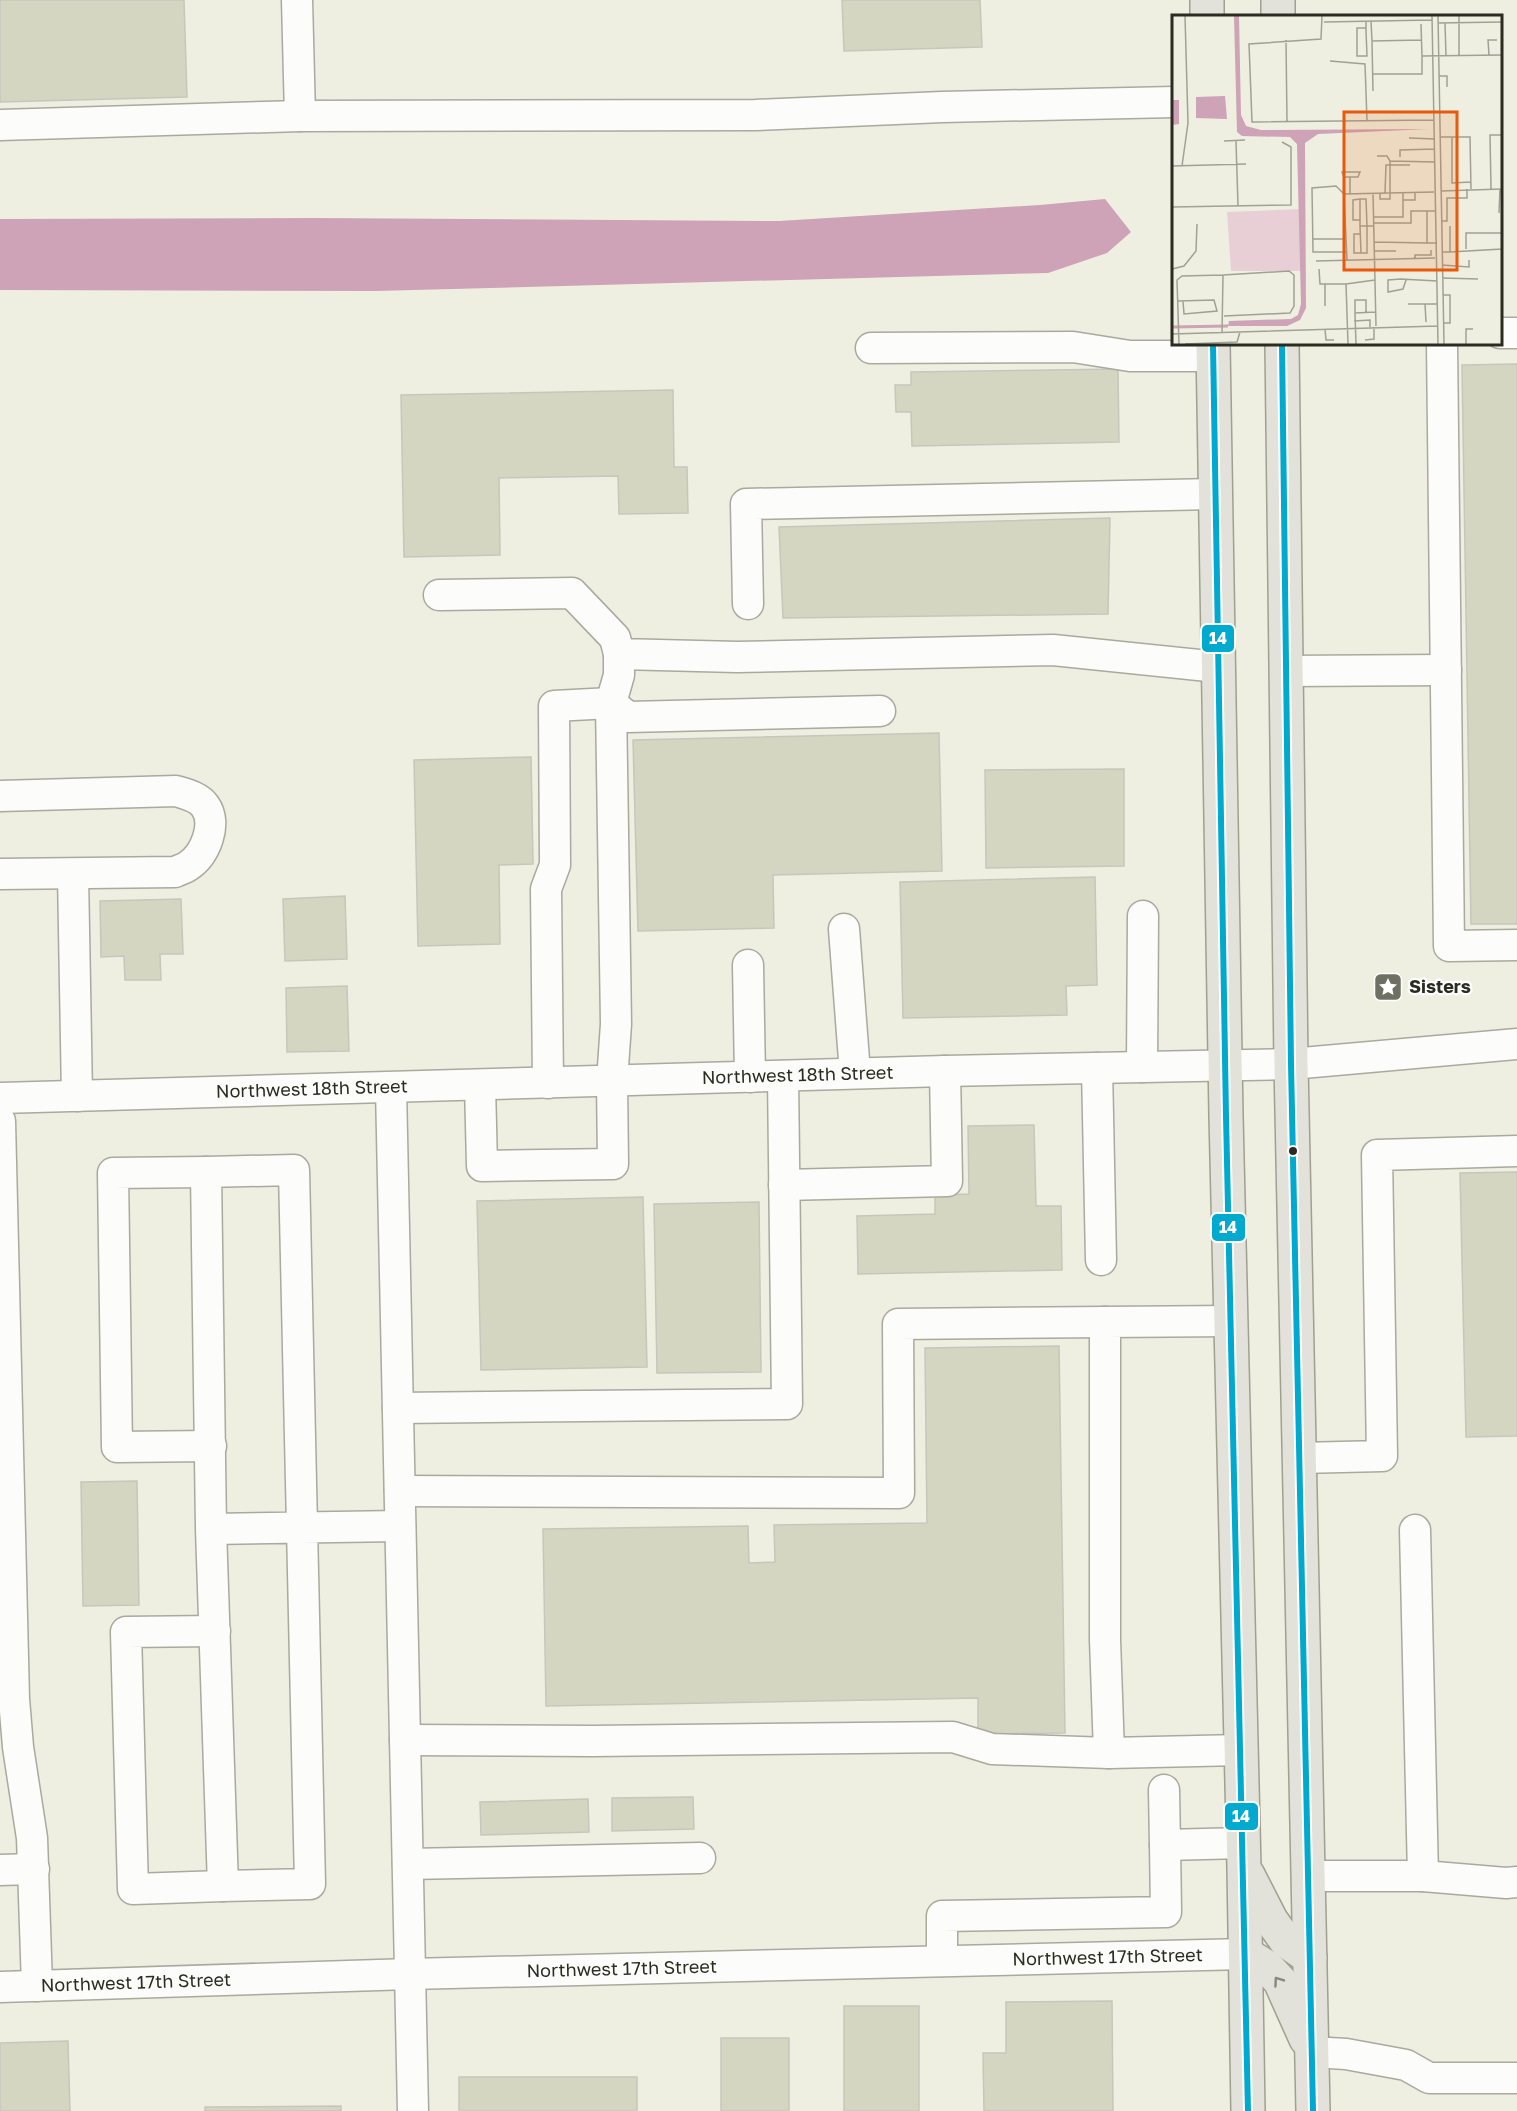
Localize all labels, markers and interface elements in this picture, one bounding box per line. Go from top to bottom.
inset map [1172,15,1502,345]
line badge: 14 [1201,624,1235,653]
text: 14 [1209,628,1227,648]
place icon: Sisters [1372,971,1404,1003]
place label: Sisters [1409,975,1471,997]
street label: Northwest 18th Street [701,1060,894,1088]
street label: Northwest 18th Street [216,1074,408,1102]
unlabelled marker [1287,1145,1299,1157]
line badge: 14 [1211,1213,1246,1242]
text: 14 [1219,1217,1237,1237]
line badge: 14 [1224,1802,1259,1831]
text: 14 [1232,1806,1250,1826]
street label: Northwest 17th Street [1012,1943,1203,1970]
street label: Northwest 17th Street [526,1955,717,1981]
street label: Northwest 17th Street [40,1968,231,1996]
one-way arrow [1274,1976,1285,1987]

